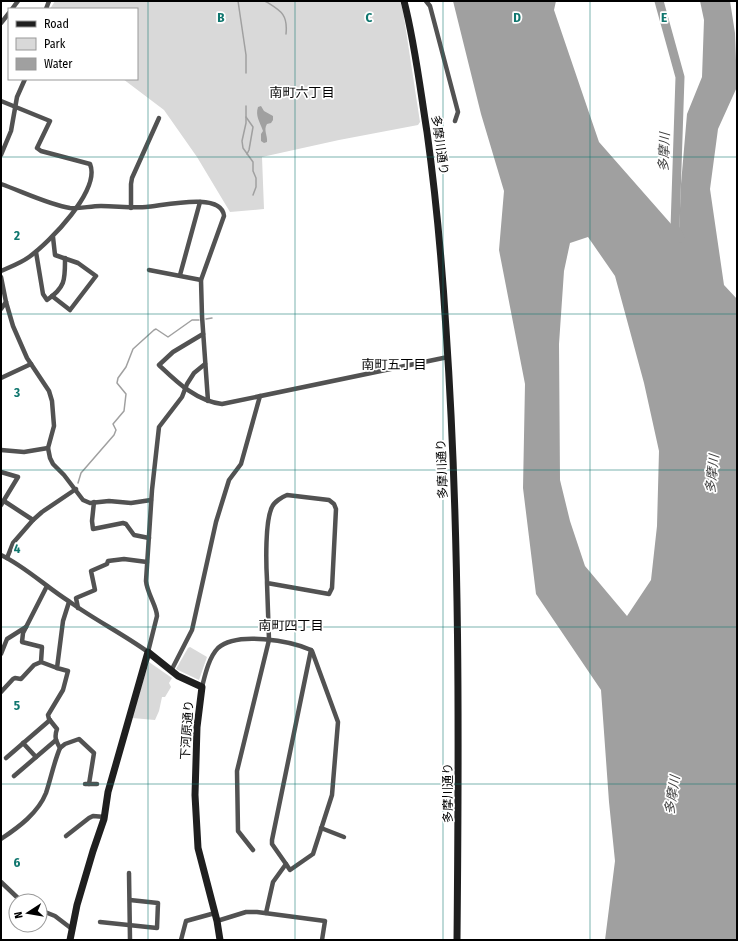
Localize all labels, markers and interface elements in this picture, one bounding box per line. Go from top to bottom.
legend [8,8,138,80]
text: B [217,10,225,25]
text: C [366,10,373,25]
text: D [513,10,521,25]
text: E [661,10,667,25]
text: Road [44,17,69,31]
text: Park [44,37,66,51]
text: Water [44,57,73,71]
district label: 南町六丁目 [269,85,335,100]
street label: 多摩川通り [429,114,451,176]
water label: 多摩川 [656,130,672,172]
text: 2 [13,228,20,243]
district label: 南町五丁目 [361,357,427,372]
text: 3 [13,385,20,400]
street label: 多摩川通り [434,439,450,499]
water label: 多摩川 [703,452,722,494]
text: 4 [14,541,21,556]
district label: 南町四丁目 [258,618,324,633]
text: 5 [14,698,20,713]
street label: 下河原通り [178,700,196,760]
street label: 多摩川通り [441,763,455,823]
water label: 多摩川 [662,773,683,815]
text: 6 [14,855,21,870]
north arrow [8,893,48,933]
text: N [12,910,26,920]

